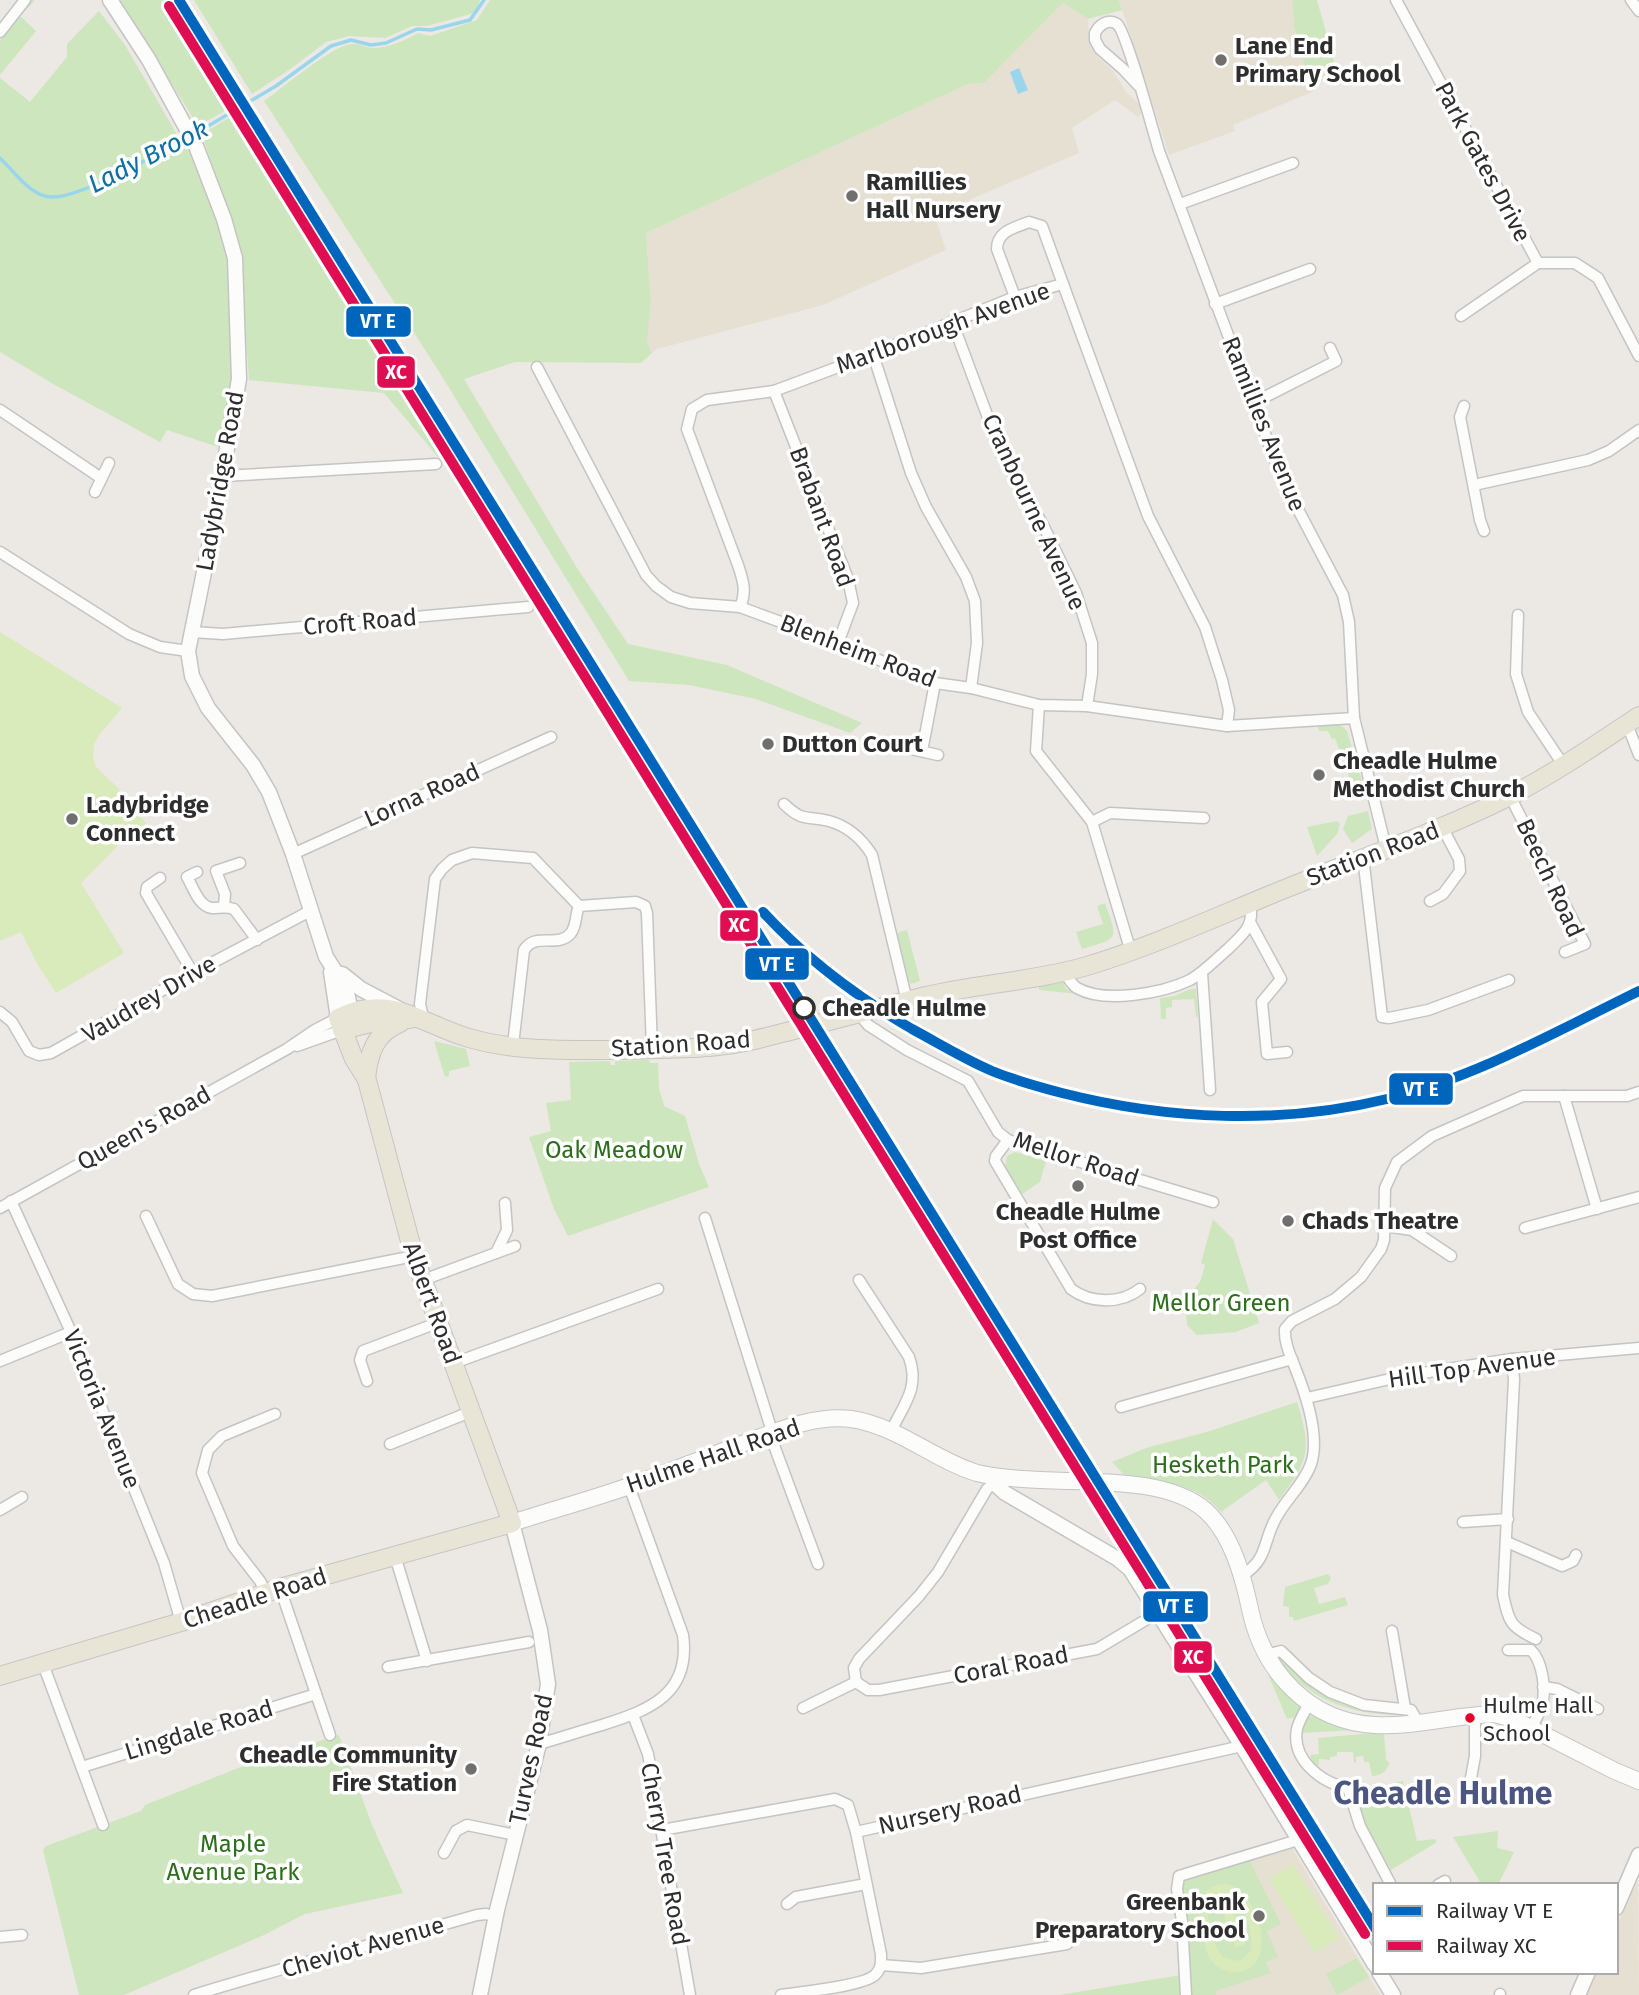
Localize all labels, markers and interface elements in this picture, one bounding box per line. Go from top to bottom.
place label: Lane End Primary School [1235,32,1402,88]
marker: Lane End Primary School [1213,52,1229,68]
street label: Park Gates Drive [1429,77,1537,247]
water label: Lady Brook [83,113,213,200]
place label: Ramillies Hall Nursery [866,168,1001,224]
marker: Ramillies Hall Nursery [844,188,860,204]
street label: Marlborough Avenue [832,276,1054,380]
line badge: VT E [345,305,412,338]
text: VT E [359,310,396,333]
street label: Ramillies Avenue [1216,333,1312,515]
line badge: XC [376,355,416,389]
text: XC [384,361,407,384]
street label: Ladybridge Road [190,389,250,573]
street label: Cranbourne Avenue [976,409,1092,615]
street label: Brabant Road [784,443,860,591]
street label: Croft Road [302,603,418,641]
street label: Blenheim Road [776,608,940,694]
place label: Dutton Court [782,730,924,758]
marker: Dutton Court [760,736,776,752]
place label: Cheadle Hulme Methodist Church [1333,747,1525,803]
street label: Lorna Road [360,757,484,833]
marker: Cheadle Hulme Methodist Church [1311,767,1327,783]
place label: Ladybridge Connect [86,791,209,847]
marker: Ladybridge Connect [64,811,80,827]
street label: Beech Road [1510,814,1590,942]
street label: Station Road [1303,816,1443,892]
line badge: XC [719,909,759,942]
text: XC [727,914,750,937]
line badge: VT E [744,947,810,981]
street label: Vaudrey Drive [77,949,221,1049]
text: VT E [758,953,795,976]
place label: Cheadle Hulme [822,994,986,1022]
marker: Cheadle Hulme [793,997,815,1019]
street label: Station Road [610,1025,752,1063]
line badge: VT E [1388,1072,1454,1106]
text: VT E [1402,1078,1439,1101]
street label: Queen's Road [72,1080,216,1176]
street label: Mellor Road [1010,1125,1142,1193]
park label: Oak Meadow [545,1136,683,1164]
marker: Cheadle Hulme Post Office [1070,1178,1086,1194]
place label: Cheadle Hulme Post Office [996,1198,1160,1254]
place label: Chads Theatre [1302,1207,1459,1235]
marker: Chads Theatre [1280,1213,1296,1229]
street label: Albert Road [397,1238,467,1368]
park label: Mellor Green [1151,1289,1291,1317]
street label: Victoria Avenue [57,1325,147,1493]
street label: Hill Top Avenue [1386,1342,1558,1394]
street label: Hulme Hall Road [622,1413,804,1499]
park label: Hesketh Park [1152,1451,1295,1479]
street label: Cheadle Road [180,1562,330,1634]
line badge: VT E [1142,1590,1209,1623]
text: VT E [1157,1595,1194,1618]
street label: Coral Road [951,1640,1071,1690]
line badge: XC [1173,1640,1213,1674]
text: XC [1181,1646,1204,1669]
street label: Turves Road [504,1691,558,1827]
place label: Hulme Hall School [1483,1692,1593,1747]
street label: Lingdale Road [121,1694,277,1766]
marker: Hulme Hall School [1463,1711,1477,1725]
place label: Cheadle Community Fire Station [239,1741,458,1797]
street label: Cherry Tree Road [635,1760,695,1948]
marker: Cheadle Community Fire Station [463,1761,479,1777]
district label: Cheadle Hulme [1333,1774,1553,1812]
street label: Nursery Road [876,1780,1024,1840]
park label: Maple Avenue Park [166,1830,300,1886]
legend [1373,1883,1618,1974]
place label: Greenbank Preparatory School [1035,1888,1246,1944]
text: Railway VT E [1436,1898,1553,1924]
marker: Greenbank Preparatory School [1251,1908,1267,1924]
street label: Cheviot Avenue [279,1910,447,1984]
text: Railway XC [1436,1933,1537,1959]

